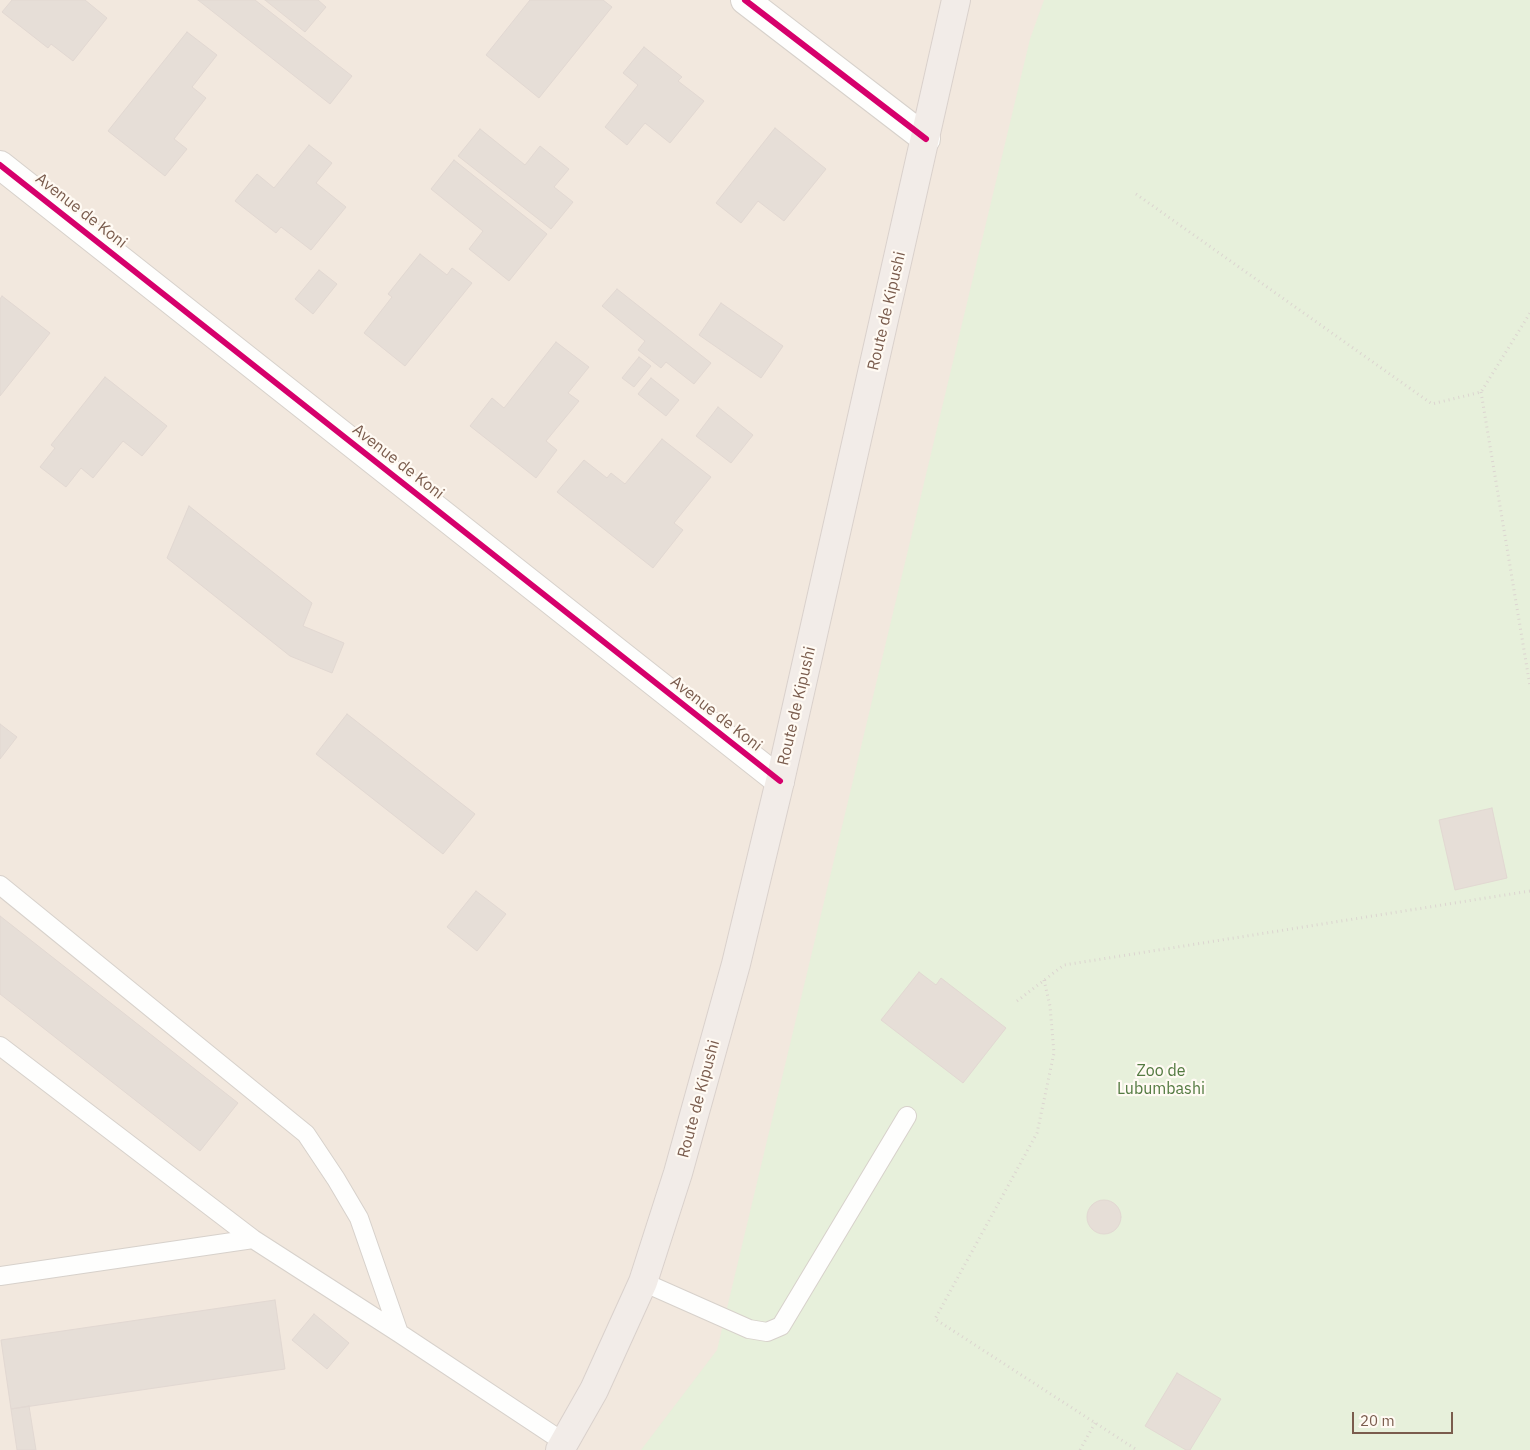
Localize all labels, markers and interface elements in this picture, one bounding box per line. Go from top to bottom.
street label: Avenue de Koni [31,169,131,253]
street label: Route de Kipushi [864,250,910,372]
street label: Avenue de Koni [348,420,448,504]
street label: Route de Kipushi [774,645,820,767]
street label: Avenue de Koni [666,672,766,756]
street label: Route de Kipushi [674,1038,724,1160]
park label: Zoo de Lubumbashi [1117,1061,1205,1099]
scale bar [1355,1402,1456,1434]
text: 20 m [1360,1411,1395,1430]

